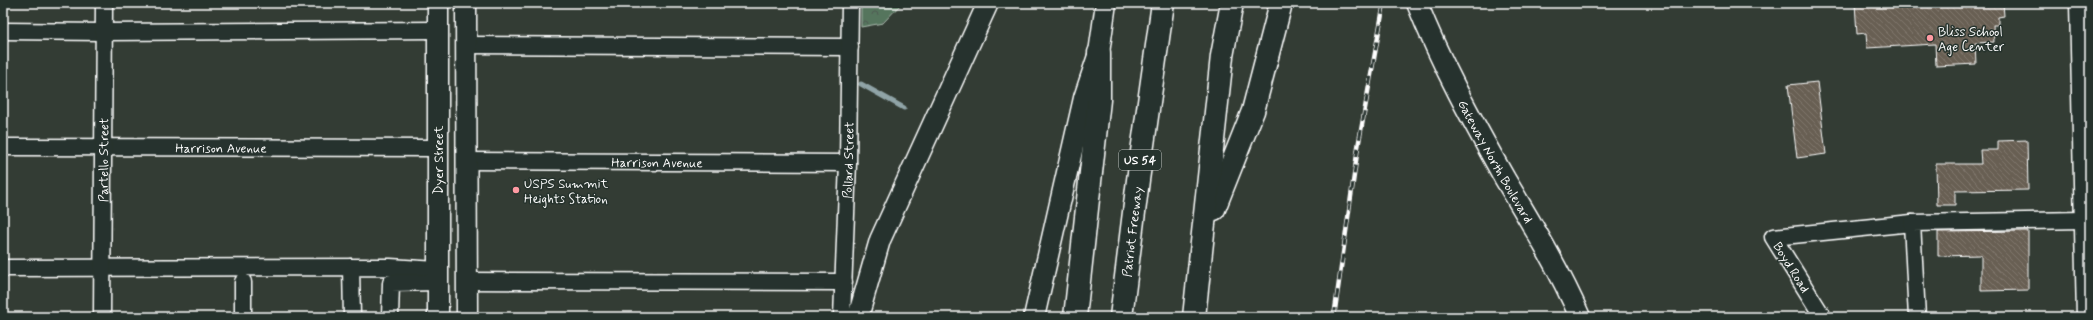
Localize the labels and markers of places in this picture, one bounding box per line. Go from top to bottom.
place label: Bliss School Age Center [1938,24,2005,56]
marker: Bliss School Age Center [1925,33,1935,43]
place label: USPS Summit Heights Station [524,176,609,208]
marker: USPS Summit Heights Station [511,185,521,195]

